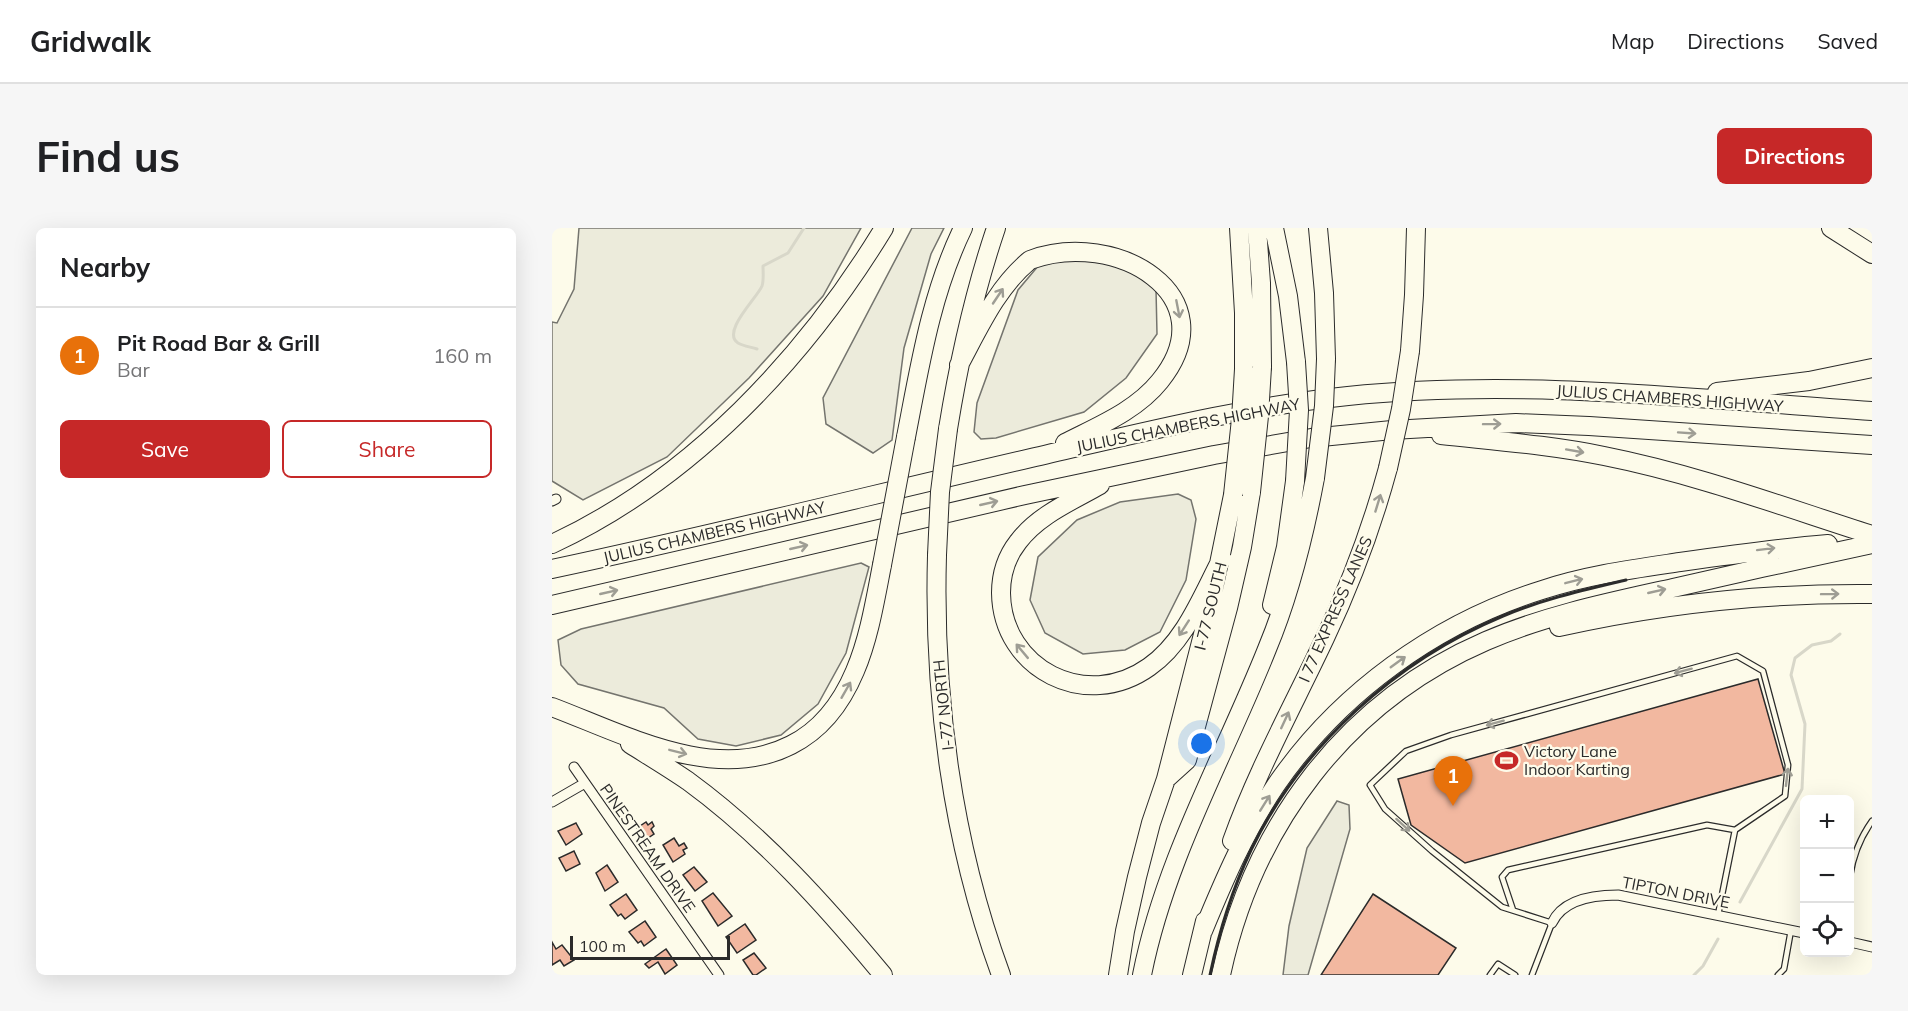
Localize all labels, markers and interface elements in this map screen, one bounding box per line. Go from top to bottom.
text: Gridwalk [30,24,151,59]
text: Map [1611,28,1654,54]
text: Directions [1687,28,1784,54]
text: Saved [1817,28,1878,54]
button: Directions [1717,128,1872,184]
text: Find us [36,130,180,183]
text: Nearby [60,251,150,284]
one-way arrow [992,288,1004,304]
one-way arrow [1173,299,1184,318]
text: Pit Road Bar & Grill [117,329,320,357]
text: 1 [74,343,86,368]
text: 160 m [433,343,492,368]
text: Bar [117,357,150,382]
street label: JULIUS CHAMBERS HIGHWAY [1556,380,1784,416]
street label: JULIUS CHAMBERS HIGHWAY [1074,393,1302,457]
one-way arrow [1481,418,1501,429]
button: Save [60,420,270,478]
button: Share [282,420,492,478]
one-way arrow [1676,427,1696,438]
one-way arrow [1565,445,1584,456]
one-way arrow [1373,494,1384,513]
street label: JULIUS CHAMBERS HIGHWAY [601,497,827,567]
one-way arrow [979,497,998,509]
street label: I 77 EXPRESS LANES [1294,533,1376,685]
one-way arrow [789,541,808,553]
one-way arrow [1756,544,1775,555]
street label: I-77 SOUTH [1189,560,1231,652]
one-way arrow [1564,574,1583,586]
one-way arrow [599,585,618,597]
one-way arrow [1647,585,1666,597]
one-way arrow [1819,589,1839,600]
one-way arrow [1178,619,1190,636]
one-way arrow [1015,643,1028,659]
one-way arrow [1389,656,1405,668]
street label: I-77 NORTH [928,659,958,751]
one-way arrow [1674,666,1693,677]
one-way arrow [840,682,852,699]
one-way arrow [1279,712,1291,730]
one-way arrow [1486,717,1505,729]
your location [1187,729,1216,758]
place label: Victory Lane Indoor Karting [1524,741,1630,779]
one-way arrow [668,746,687,758]
sports icon: Victory Lane Indoor Karting [1493,747,1519,773]
pin: 1 [1434,756,1472,806]
one-way arrow [1782,768,1793,788]
street label: PINESTREAM DRIVE [596,780,700,916]
one-way arrow [1259,795,1271,812]
map controls [1800,795,1854,957]
button: + [1800,795,1854,849]
one-way arrow [1395,818,1410,832]
button: − [1800,849,1854,903]
street label: TIPTON DRIVE [1621,872,1731,912]
button: locate [1800,903,1854,957]
scale bar [570,933,730,960]
text: 100 m [579,936,626,956]

